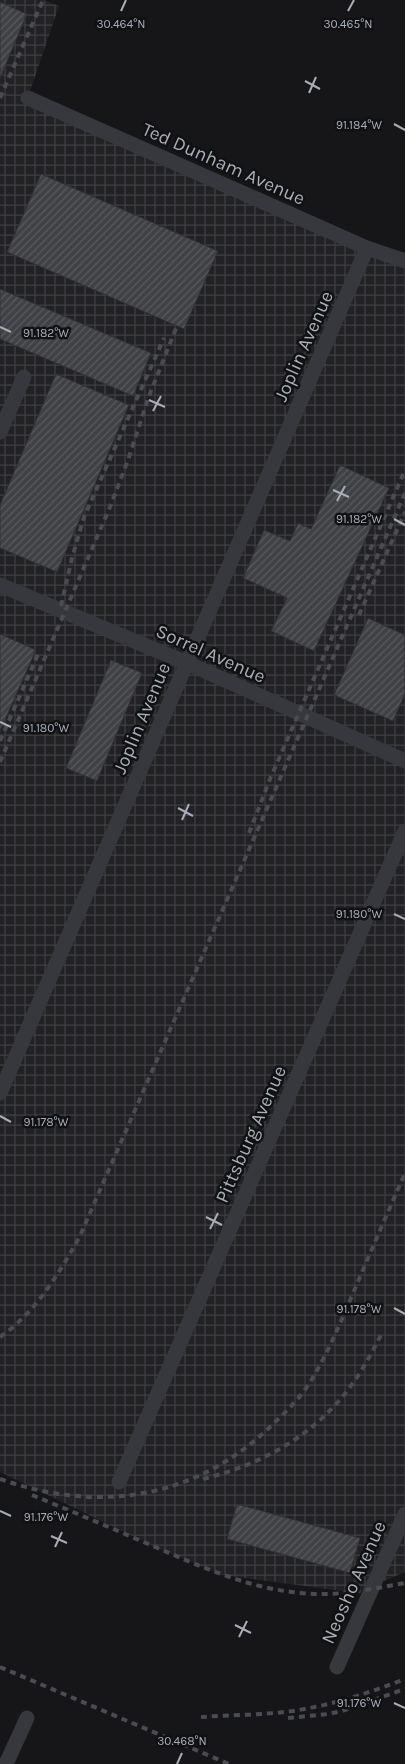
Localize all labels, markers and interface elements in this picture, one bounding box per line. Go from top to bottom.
text: 30.464°N [97,17,145,31]
text: 30.465°N [324,17,373,31]
street label: Ted Dunham Avenue [139,118,308,210]
text: 91.184°W [336,118,382,132]
street label: Joplin Avenue [270,288,338,405]
text: 91.182°W [23,326,69,340]
text: 91.182°W [336,512,382,526]
street label: Sorrel Avenue [152,620,269,688]
street label: Joplin Avenue [109,659,175,777]
text: 91.180°W [23,721,69,735]
text: 91.180°W [336,907,382,921]
street label: Pittsburg Avenue [211,1063,291,1206]
text: 91.178°W [24,1115,69,1129]
text: 91.178°W [337,1302,382,1316]
text: 91.176°W [24,1510,68,1524]
street label: Neosho Avenue [317,1518,391,1647]
text: 91.176°W [337,1696,381,1710]
text: 30.468°N [157,1734,207,1748]

